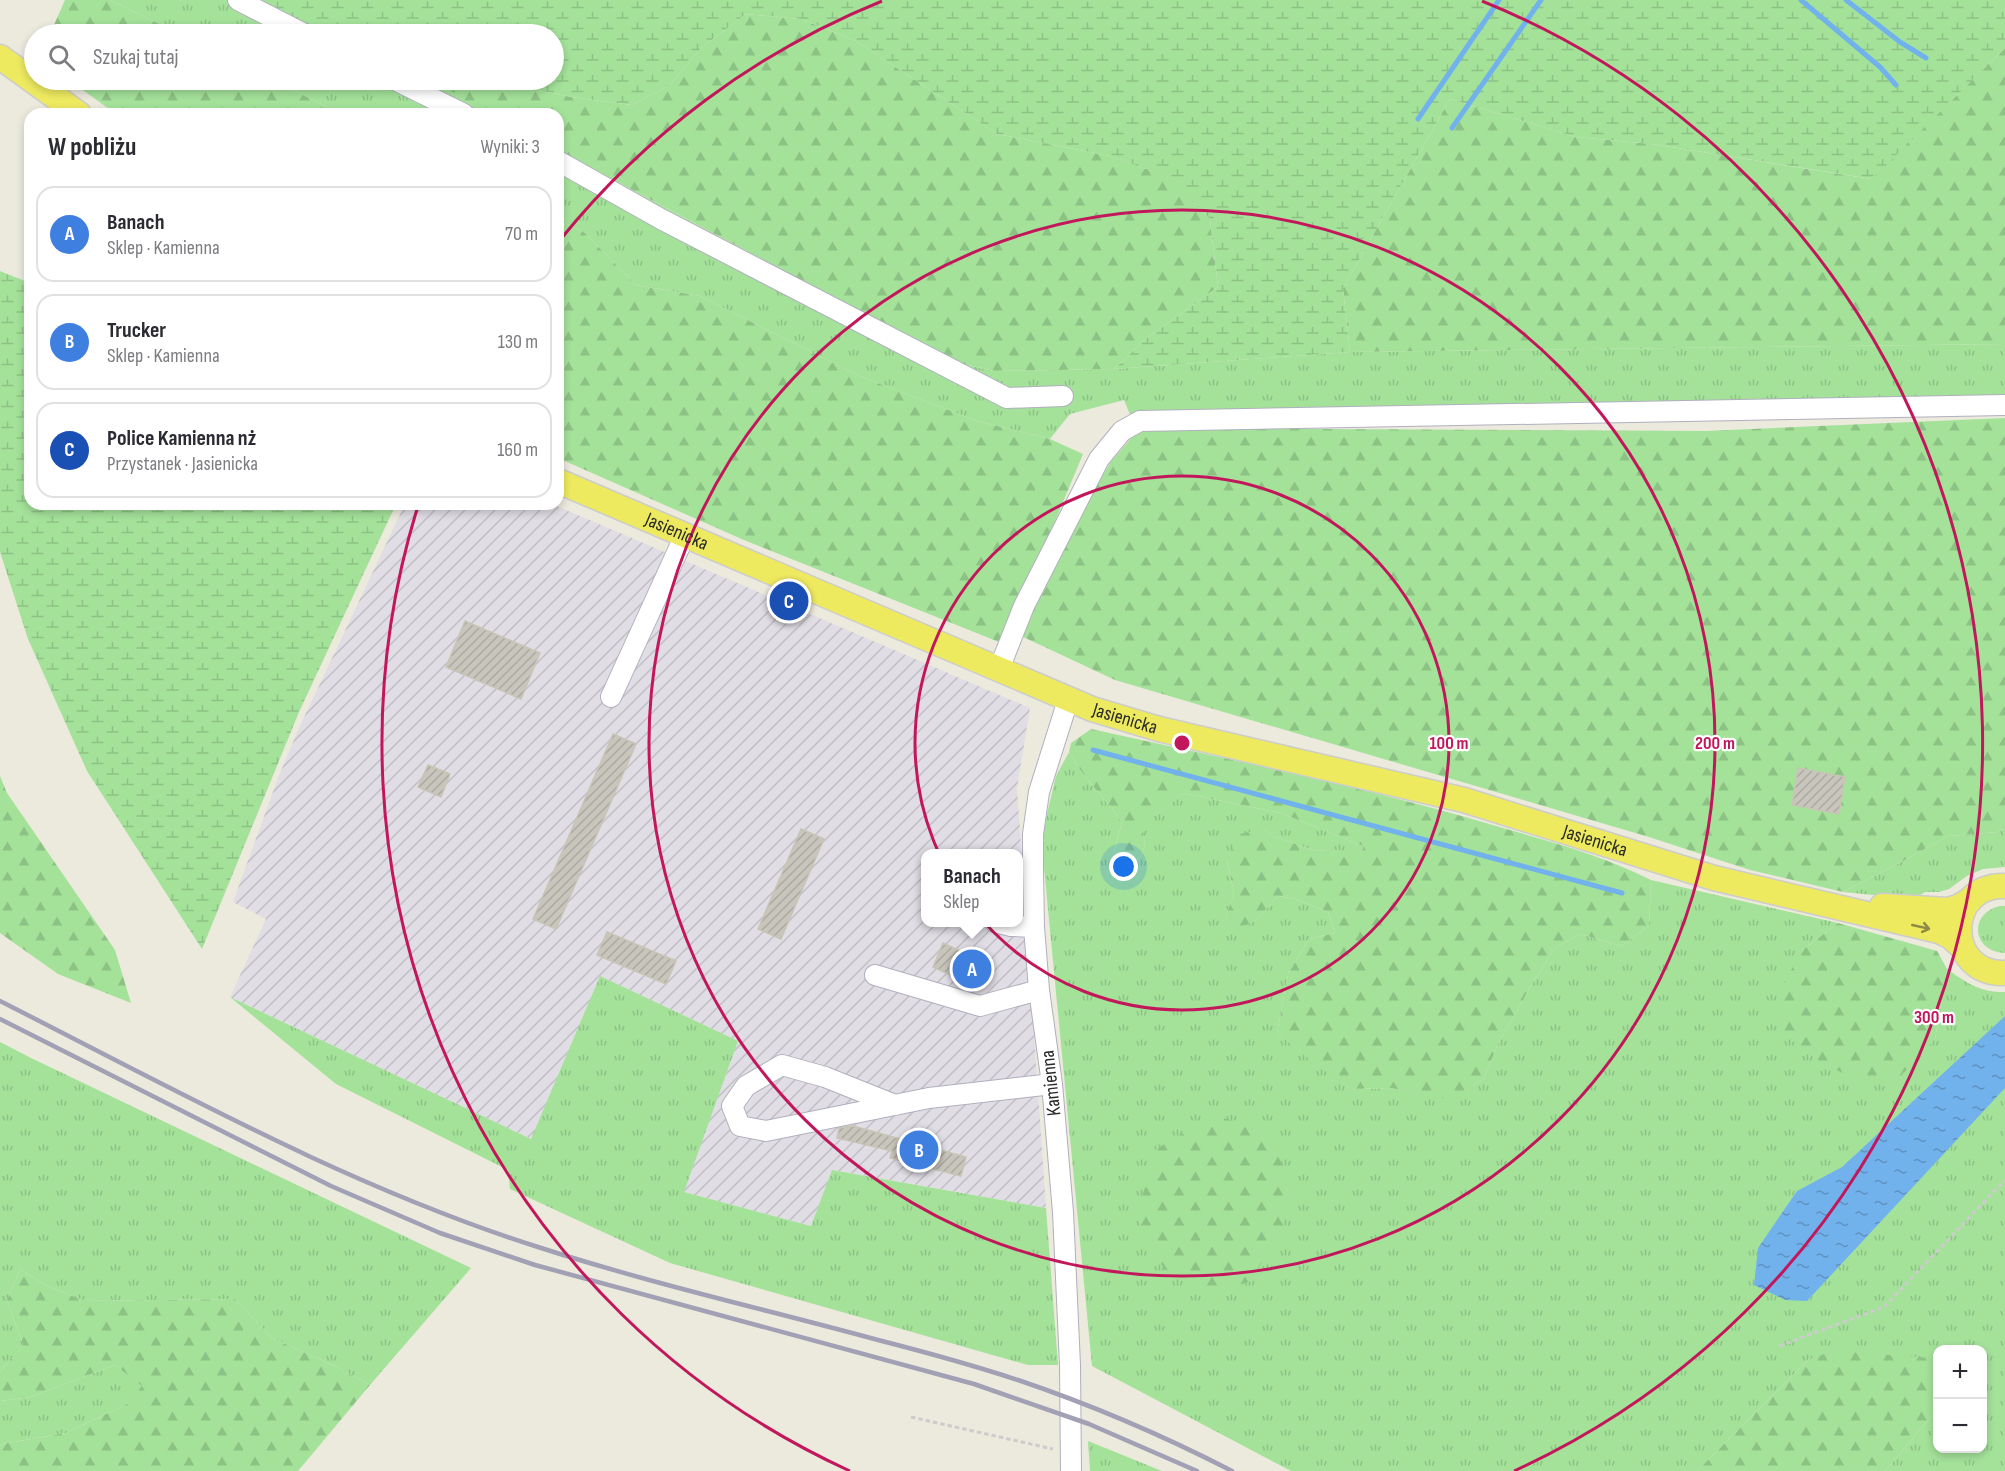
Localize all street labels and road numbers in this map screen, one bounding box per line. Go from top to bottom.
street label: Jasienicka [640,507,712,556]
street label: Jasienicka [1089,698,1160,740]
street label: Jasienicka [1559,819,1630,862]
street label: Kamienna [1036,1049,1066,1117]

